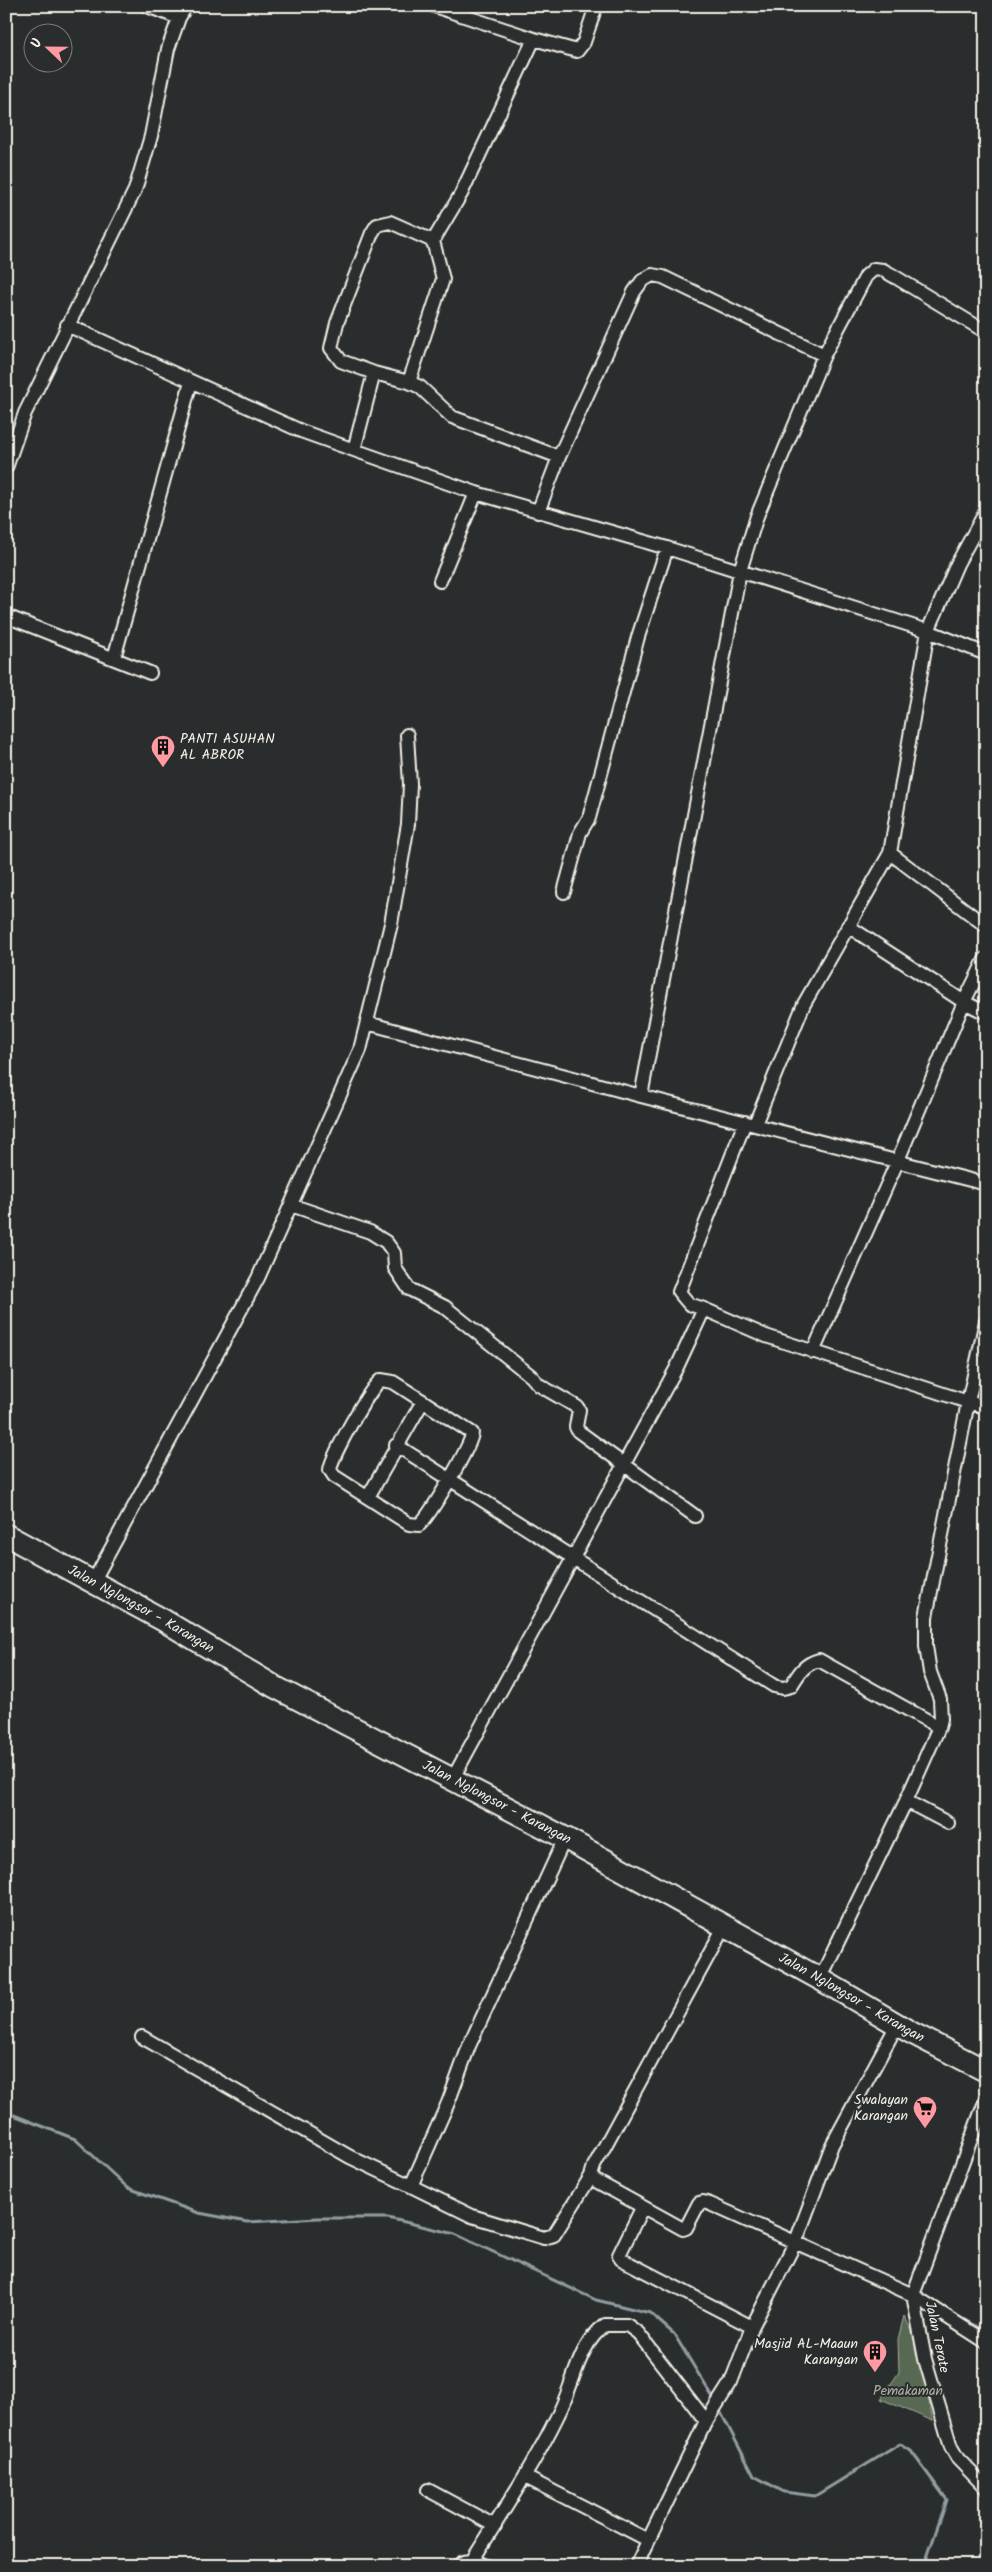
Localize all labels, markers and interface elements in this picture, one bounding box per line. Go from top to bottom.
north arrow [22,22,72,72]
text: U [25,35,49,51]
place label: PANTI ASUHAN AL ABROR [180,728,275,766]
building icon: PANTI ASUHAN AL ABROR [150,734,176,768]
street label: Jalan Nglongsor - Karangan [64,1559,218,1659]
street label: Jalan Nglongsor - Karangan [418,1755,575,1850]
street label: Jalan Nglongsor - Karangan [774,1947,928,2049]
place label: Swalayan Karangan [854,2089,908,2127]
supermarket icon: Swalayan Karangan [912,2095,938,2129]
street label: Jalan Terate [919,2299,955,2376]
place label: Masjid AL-Maaun Karangan [754,2333,858,2371]
building icon: Masjid AL-Maaun Karangan [862,2339,888,2373]
park label: Pemakaman [873,2380,943,2402]

